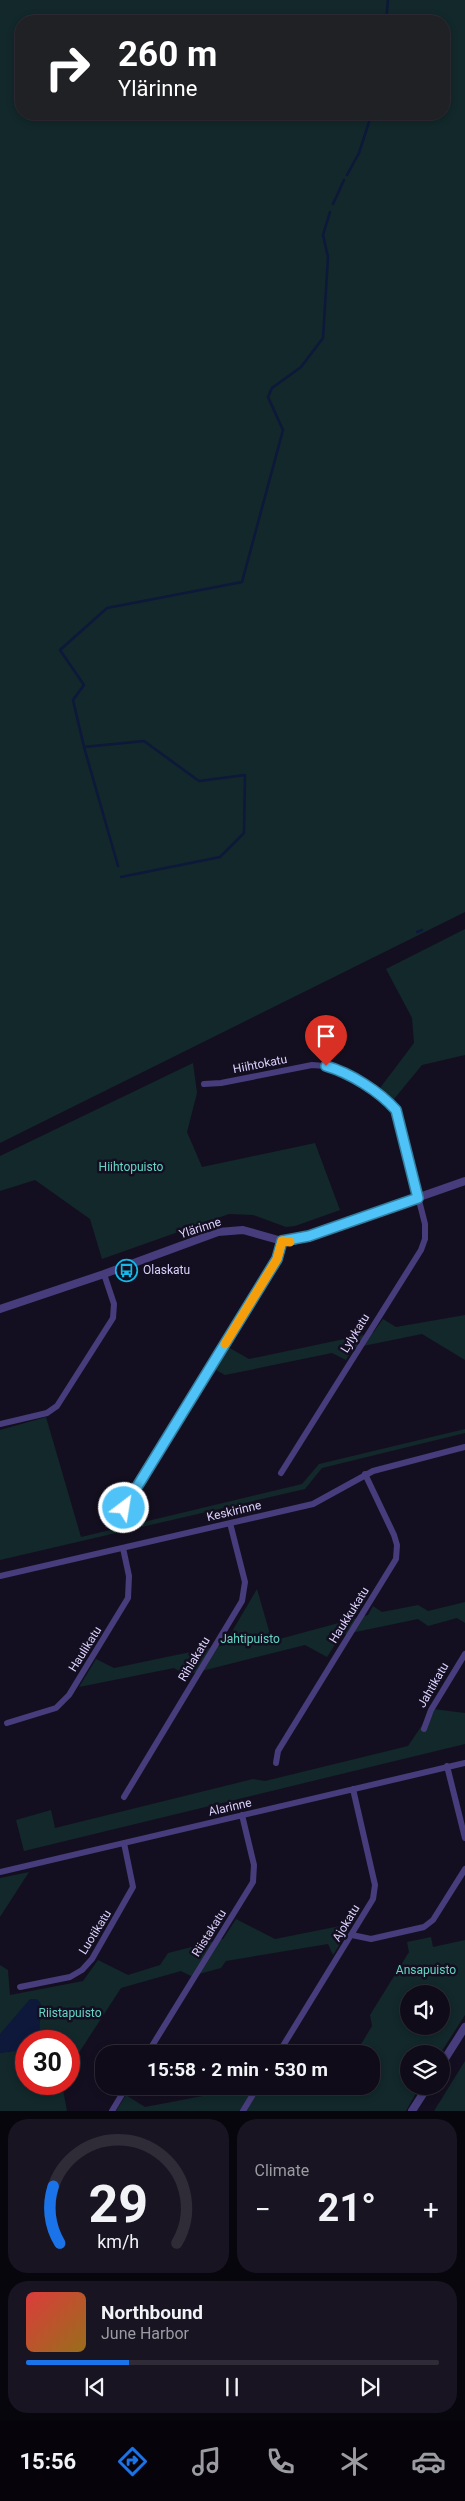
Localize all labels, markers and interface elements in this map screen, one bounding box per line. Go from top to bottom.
text: 260 m [118,34,217,75]
icon: right [35,35,100,100]
text: Ylärinne [118,76,197,101]
pin [305,1015,347,1066]
icon: arrive [312,1022,340,1050]
street label: Hiihtokatu [232,1052,288,1076]
park label: Hiihtopuisto [99,1160,164,1174]
street label: Ylärinne [177,1215,223,1241]
bus stop icon: Olaskatu [115,1258,139,1282]
place label: Olaskatu [143,1263,190,1277]
street label: Lylykatu [338,1311,372,1355]
position arrow [97,1481,149,1533]
street label: Keskirinne [205,1498,263,1524]
street label: Haukkukatu [326,1584,372,1646]
street label: Haulikatu [66,1624,104,1674]
park label: Jahtipuisto [220,1632,280,1646]
street label: Rihlakatu [175,1634,213,1684]
street label: Jahtikatu [414,1660,452,1710]
street label: Alarinne [207,1795,253,1819]
street label: Ajokatu [330,1902,362,1944]
street label: Luotikatu [76,1907,114,1957]
street label: Riistakatu [189,1907,229,1959]
park label: Ansapuisto [396,1963,456,1977]
map controls [400,1985,450,2095]
button: sound [400,1985,450,2035]
park label: Riistapuisto [39,2006,102,2020]
speed limit sign: 30 [15,2030,80,2095]
button: layers [400,2045,450,2095]
text: 15:58 · 2 min · 530 m [147,2058,328,2081]
text: Climate [255,2161,309,2180]
text: 29 [88,2174,148,2235]
text: 21° [318,2186,376,2230]
text: − [255,2193,271,2226]
text: + [423,2193,439,2226]
text: km/h [97,2231,139,2252]
text: Northbound [101,2301,203,2324]
text: June Harbor [101,2324,189,2343]
icon: previous [81,2373,109,2401]
icon: pause [218,2373,246,2401]
icon: next [356,2373,384,2401]
icon: directions [115,2444,150,2479]
icon: music [189,2444,224,2479]
icon: phone [263,2444,298,2479]
icon: climate [337,2444,372,2479]
icon: car [411,2444,446,2479]
text: 15:56 [19,2449,76,2474]

